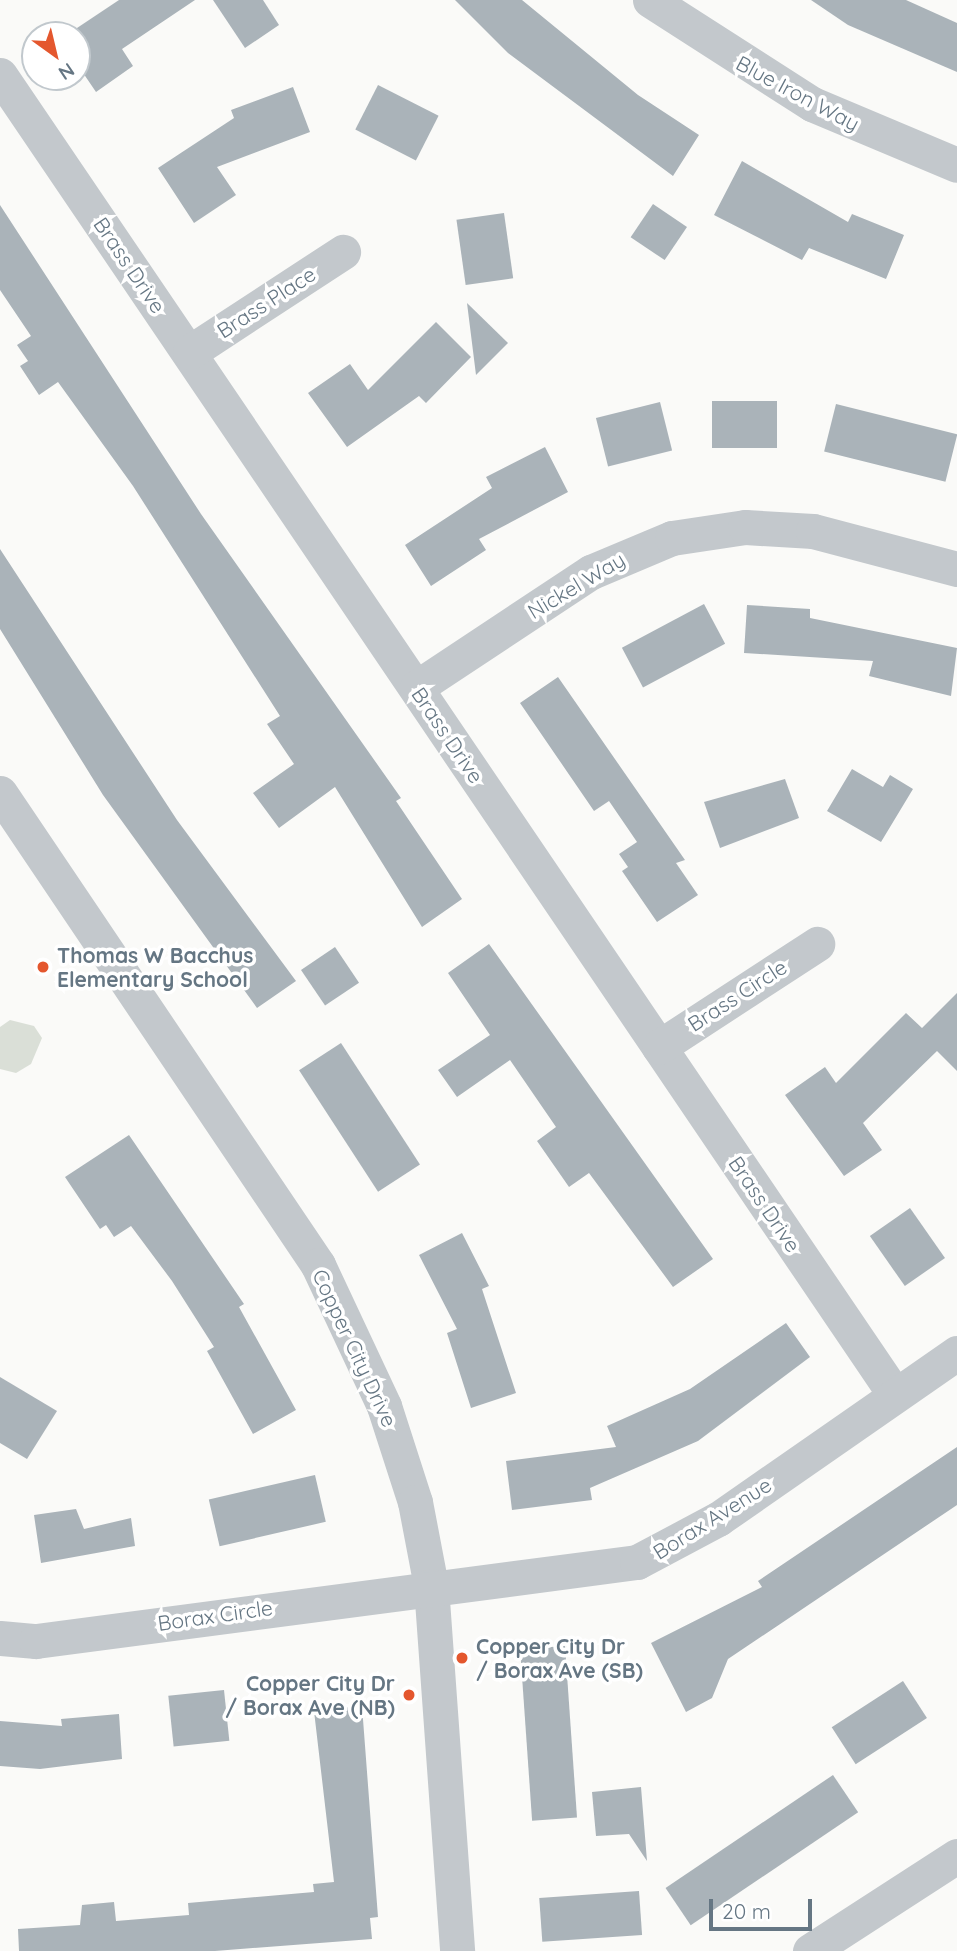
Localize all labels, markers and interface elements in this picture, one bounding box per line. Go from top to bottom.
north arrow [21,21,91,91]
street label: Blue Iron Way [732,50,864,136]
text: N [54,58,79,86]
street label: Brass Drive [89,212,171,318]
street label: Brass Place [212,261,320,343]
street label: Nickel Way [523,546,629,624]
street label: Brass Drive [407,682,489,788]
place label: Thomas W Bacchus Elementary School [57,942,253,992]
street label: Brass Circle [683,954,791,1036]
marker: Thomas W Bacchus Elementary School [35,959,51,975]
street label: Brass Drive [724,1151,806,1257]
street label: Copper City Drive [307,1265,403,1431]
street label: Borax Avenue [648,1472,776,1564]
street label: Borax Circle [156,1594,274,1636]
place label: Copper City Dr / Borax Ave (SB) [476,1633,643,1683]
marker: Copper City Dr / Borax Ave (SB) [454,1650,470,1666]
place label: Copper City Dr / Borax Ave (NB) [225,1670,395,1720]
marker: Copper City Dr / Borax Ave (NB) [401,1687,417,1703]
scale bar [712,1884,815,1928]
text: 20 m [722,1898,771,1924]

